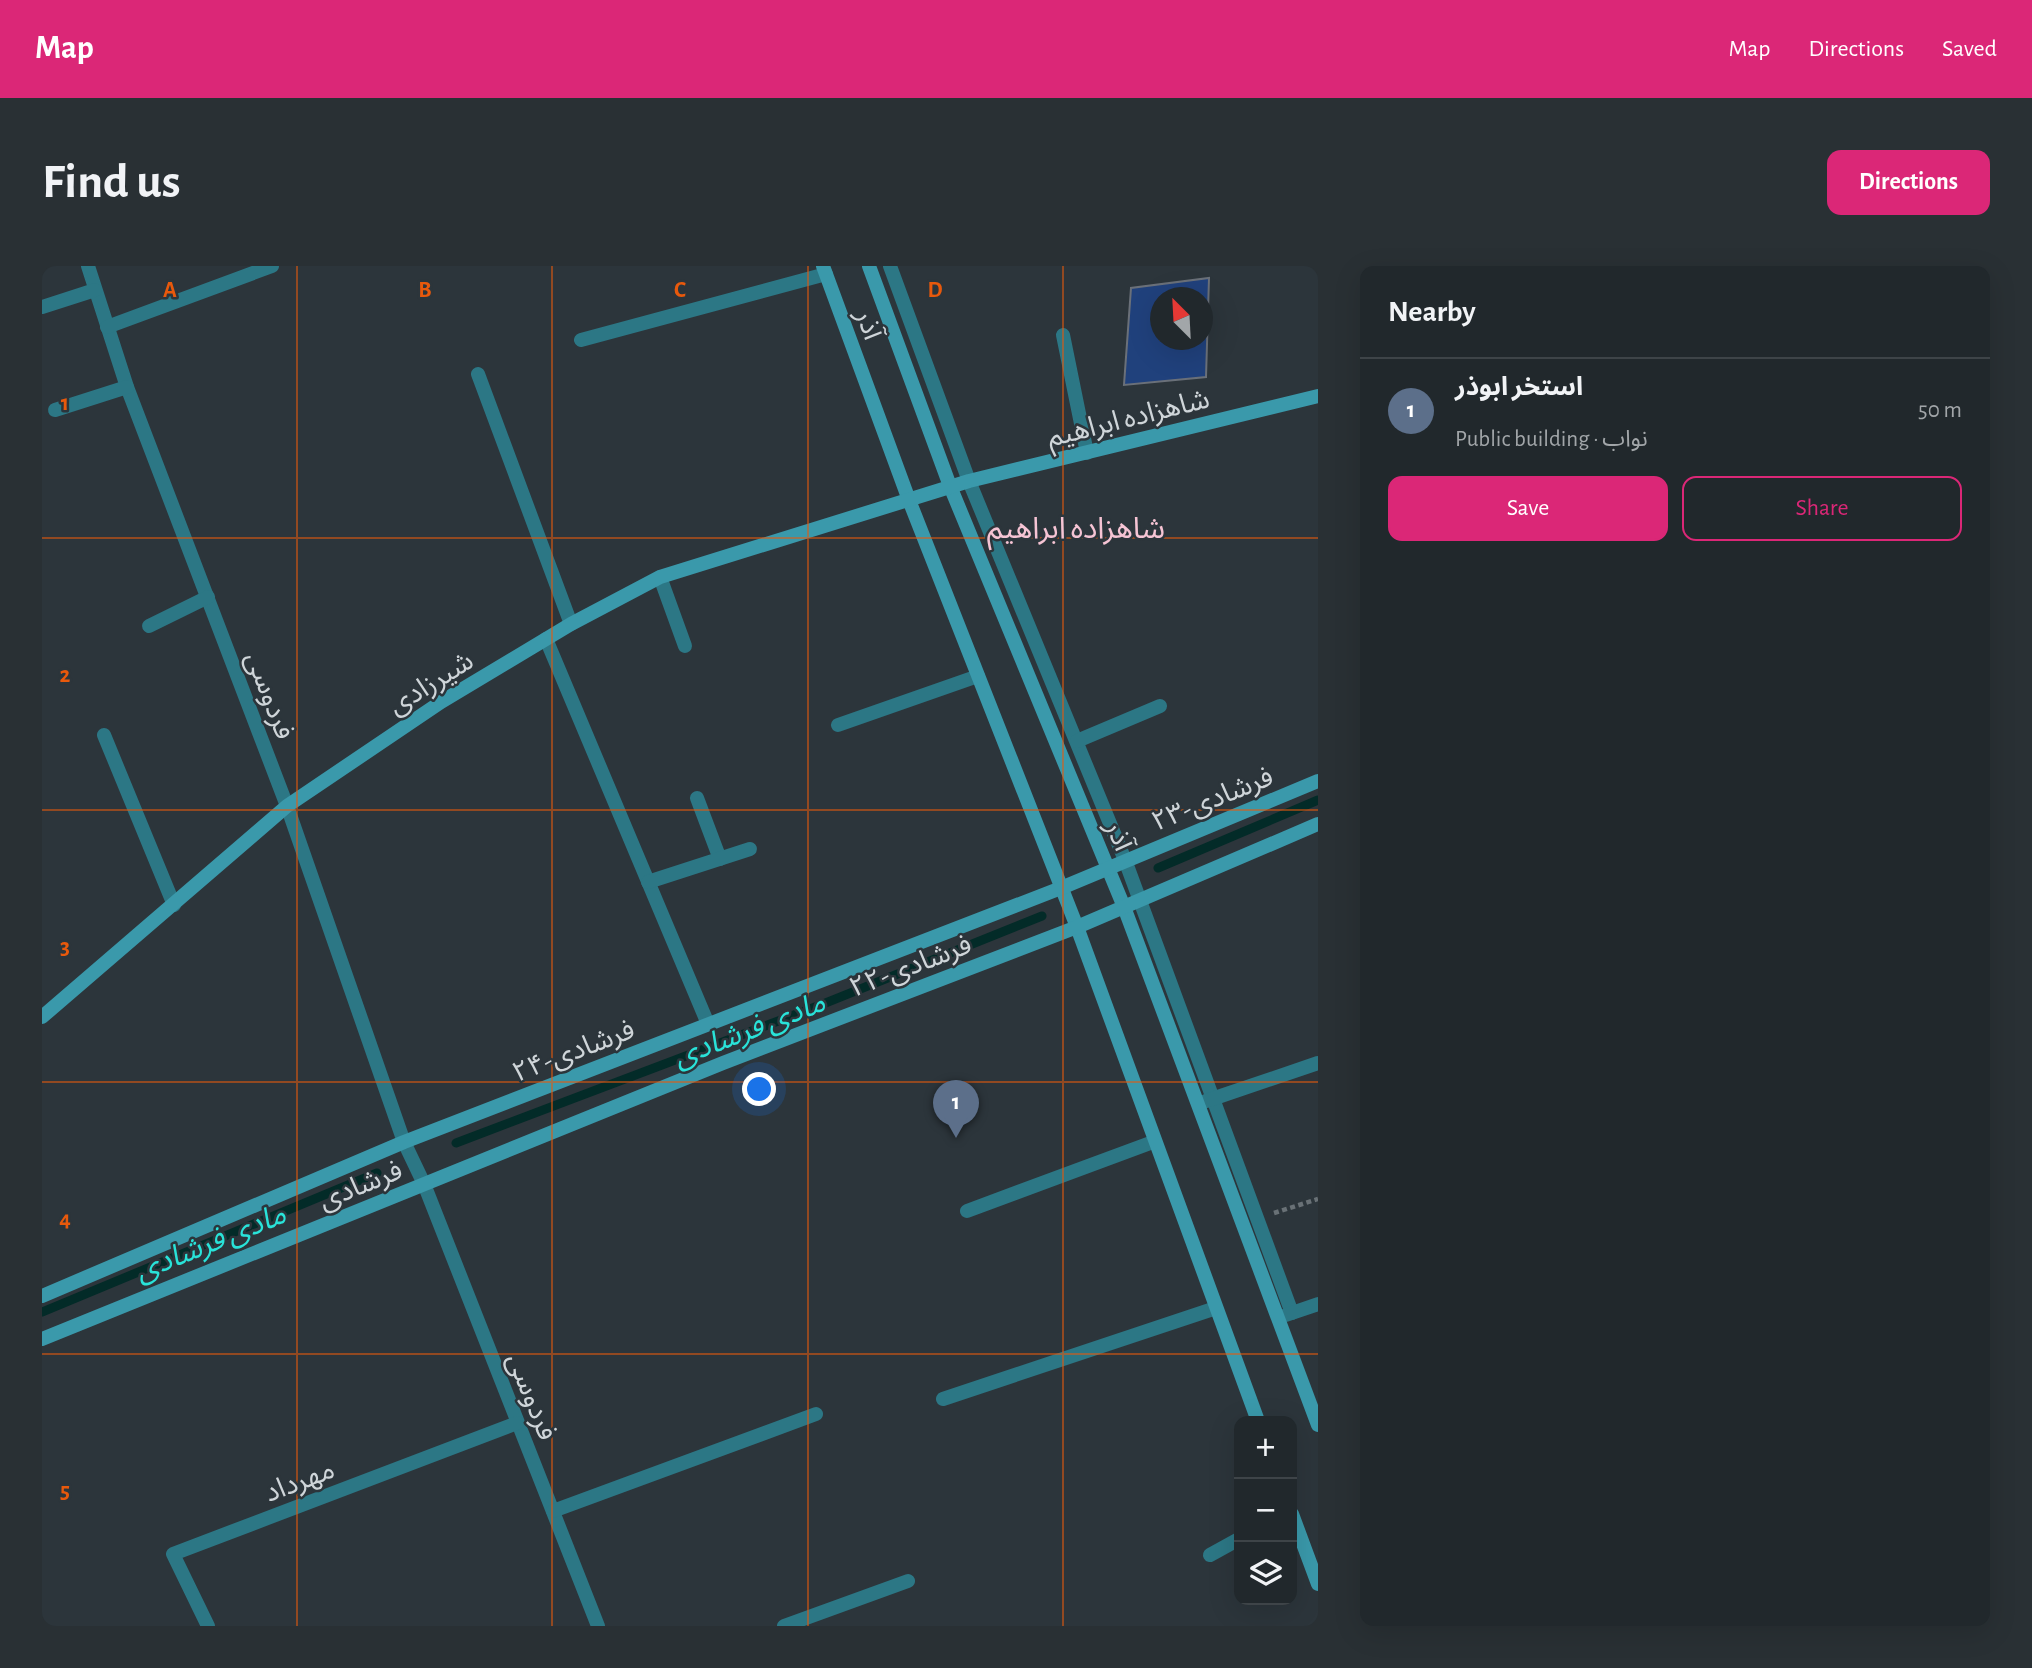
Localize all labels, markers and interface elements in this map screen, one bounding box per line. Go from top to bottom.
text: Map [35,32,94,65]
text: Map [1728,37,1770,61]
text: Directions [1808,37,1904,61]
text: Saved [1942,37,1997,61]
button: Directions [1827,150,1990,215]
text: Find us [42,158,181,207]
text: A [163,279,177,302]
text: B [418,279,432,302]
text: C [674,279,686,302]
text: D [927,279,943,302]
north arrow [1150,287,1213,350]
text: Nearby [1388,297,1476,327]
street label: آذر [849,304,889,346]
text: استخر ابوذر [1455,374,1583,400]
street label: شاهزاده ابراهیم [1045,385,1214,458]
text: 1 [61,392,69,415]
text: 1 [1407,399,1415,422]
text: 50 m [1918,399,1962,422]
text: Public building · نواب [1455,428,1648,451]
button: Save [1388,476,1668,541]
button: Share [1682,476,1962,541]
district label: شاهزاده ابراهیم [987,514,1165,551]
street label: شیرزادی [384,647,479,721]
street label: فردوسی [239,648,299,744]
text: 2 [60,664,71,687]
street label: ۲۳-فرشادی [1148,763,1278,838]
street label: آذر [1098,815,1139,857]
street label: ۲۲-فرشادی [846,931,976,1004]
text: 3 [60,936,70,959]
water label: مادی فرشادی [669,987,830,1073]
street label: ۲۴-فرشادی [509,1016,639,1089]
your location [742,1072,776,1106]
pin: 1 [933,1080,979,1138]
street label: فرشادی [315,1156,407,1216]
water label: مادی فرشادی [131,1199,291,1288]
text: 4 [59,1208,71,1231]
street label: فردوسی [500,1349,561,1445]
map controls [1234,1416,1297,1605]
button: + [1234,1416,1297,1479]
street label: مهرداد [261,1456,339,1509]
button: − [1234,1479,1297,1542]
text: 5 [60,1480,70,1503]
button: layers [1234,1542,1297,1605]

